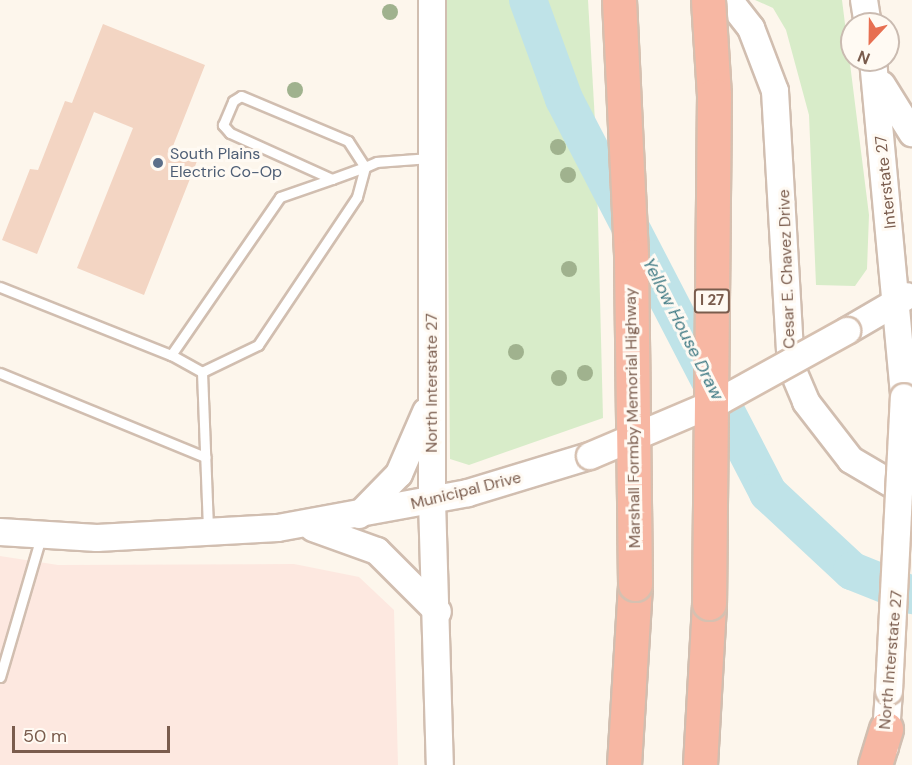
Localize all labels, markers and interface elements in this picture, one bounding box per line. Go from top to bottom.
north arrow [840,12,900,72]
text: N [854,45,873,69]
street label: Interstate 27 [872,135,900,229]
place label: South Plains Electric Co-Op [170,144,282,182]
marker: South Plains Electric Co-Op [151,156,165,170]
street label: Cesar E. Chavez Drive [775,189,799,349]
water label: Yellow House Draw [638,254,728,404]
street label: Marshall Formby Memorial Highway [621,288,645,548]
road number: I 27 [692,289,732,313]
street label: North Interstate 27 [422,313,442,453]
street label: Municipal Drive [409,468,523,514]
street label: North Interstate 27 [875,590,907,730]
scale bar [15,714,172,752]
text: 50 m [23,724,67,748]

